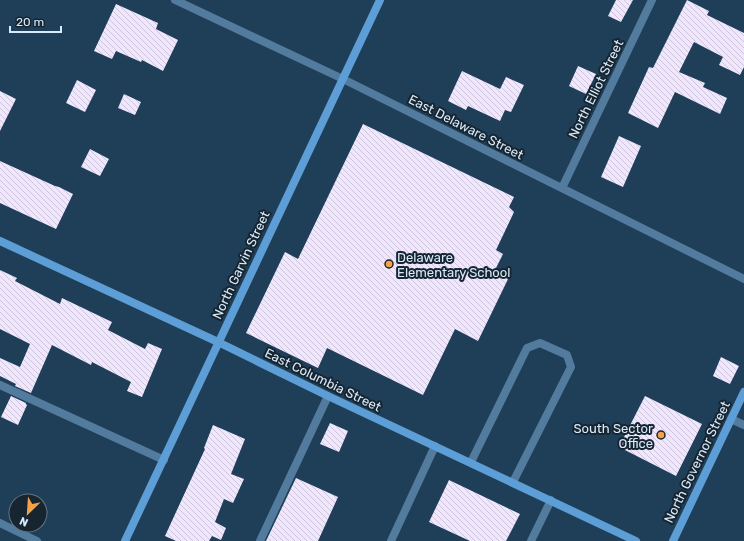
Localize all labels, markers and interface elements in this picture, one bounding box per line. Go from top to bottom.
scale bar [10,8,61,34]
text: 20 m [16,15,44,29]
street label: North Elliot Street [566,37,626,141]
street label: East Delaware Street [406,92,526,162]
street label: North Garvin Street [209,209,273,321]
place label: Delaware Elementary School [397,250,510,280]
marker: Delaware Elementary School [384,259,394,269]
street label: East Columbia Street [262,345,384,415]
street label: North Governor Street [661,399,733,525]
place label: South Sector Office [573,421,653,451]
marker: South Sector Office [656,430,666,440]
north arrow [8,493,48,533]
text: N [18,514,30,529]

